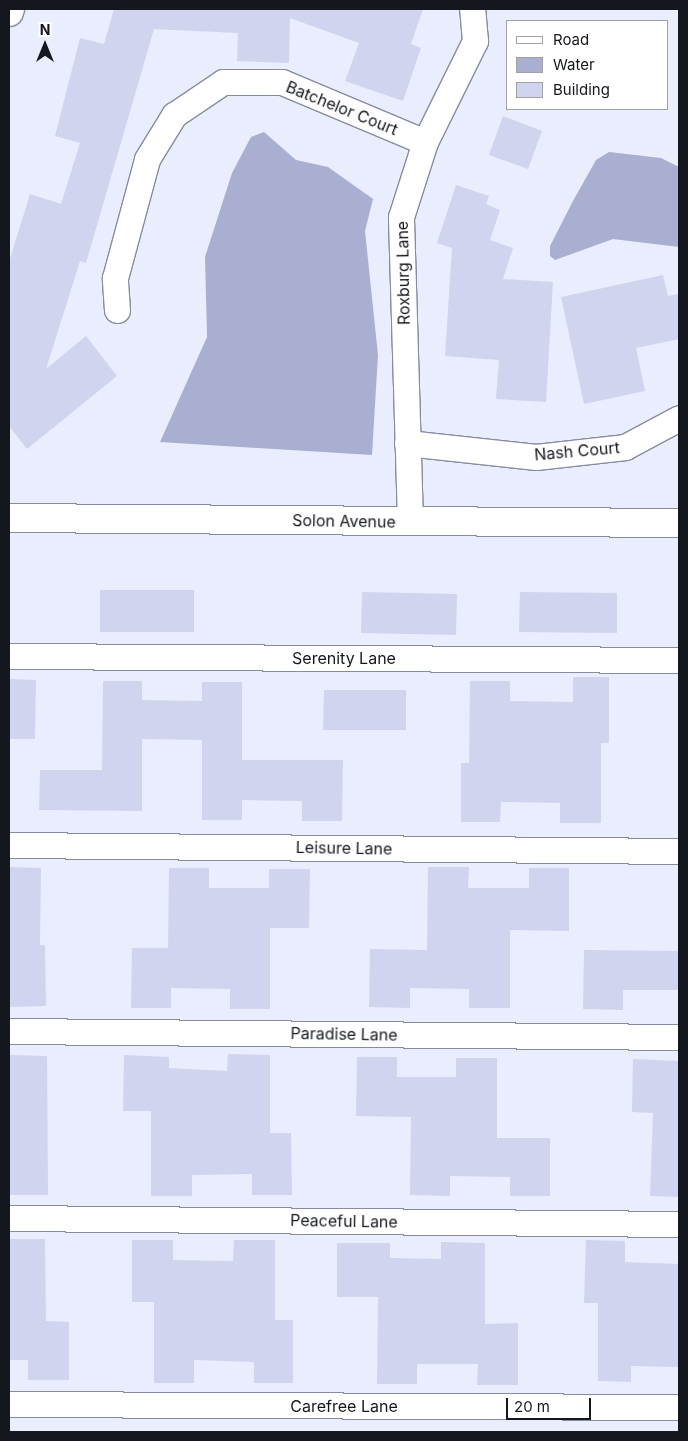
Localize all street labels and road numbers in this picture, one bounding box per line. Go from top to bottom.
street label: Batchelor Court [283,77,401,139]
street label: Roxburg Lane [392,221,414,325]
street label: Nash Court [533,438,621,464]
street label: Solon Avenue [292,510,396,532]
street label: Serenity Lane [292,648,396,668]
street label: Leisure Lane [296,838,392,858]
street label: Paradise Lane [290,1023,398,1045]
street label: Peaceful Lane [290,1210,398,1232]
street label: Carefree Lane [290,1396,398,1416]

